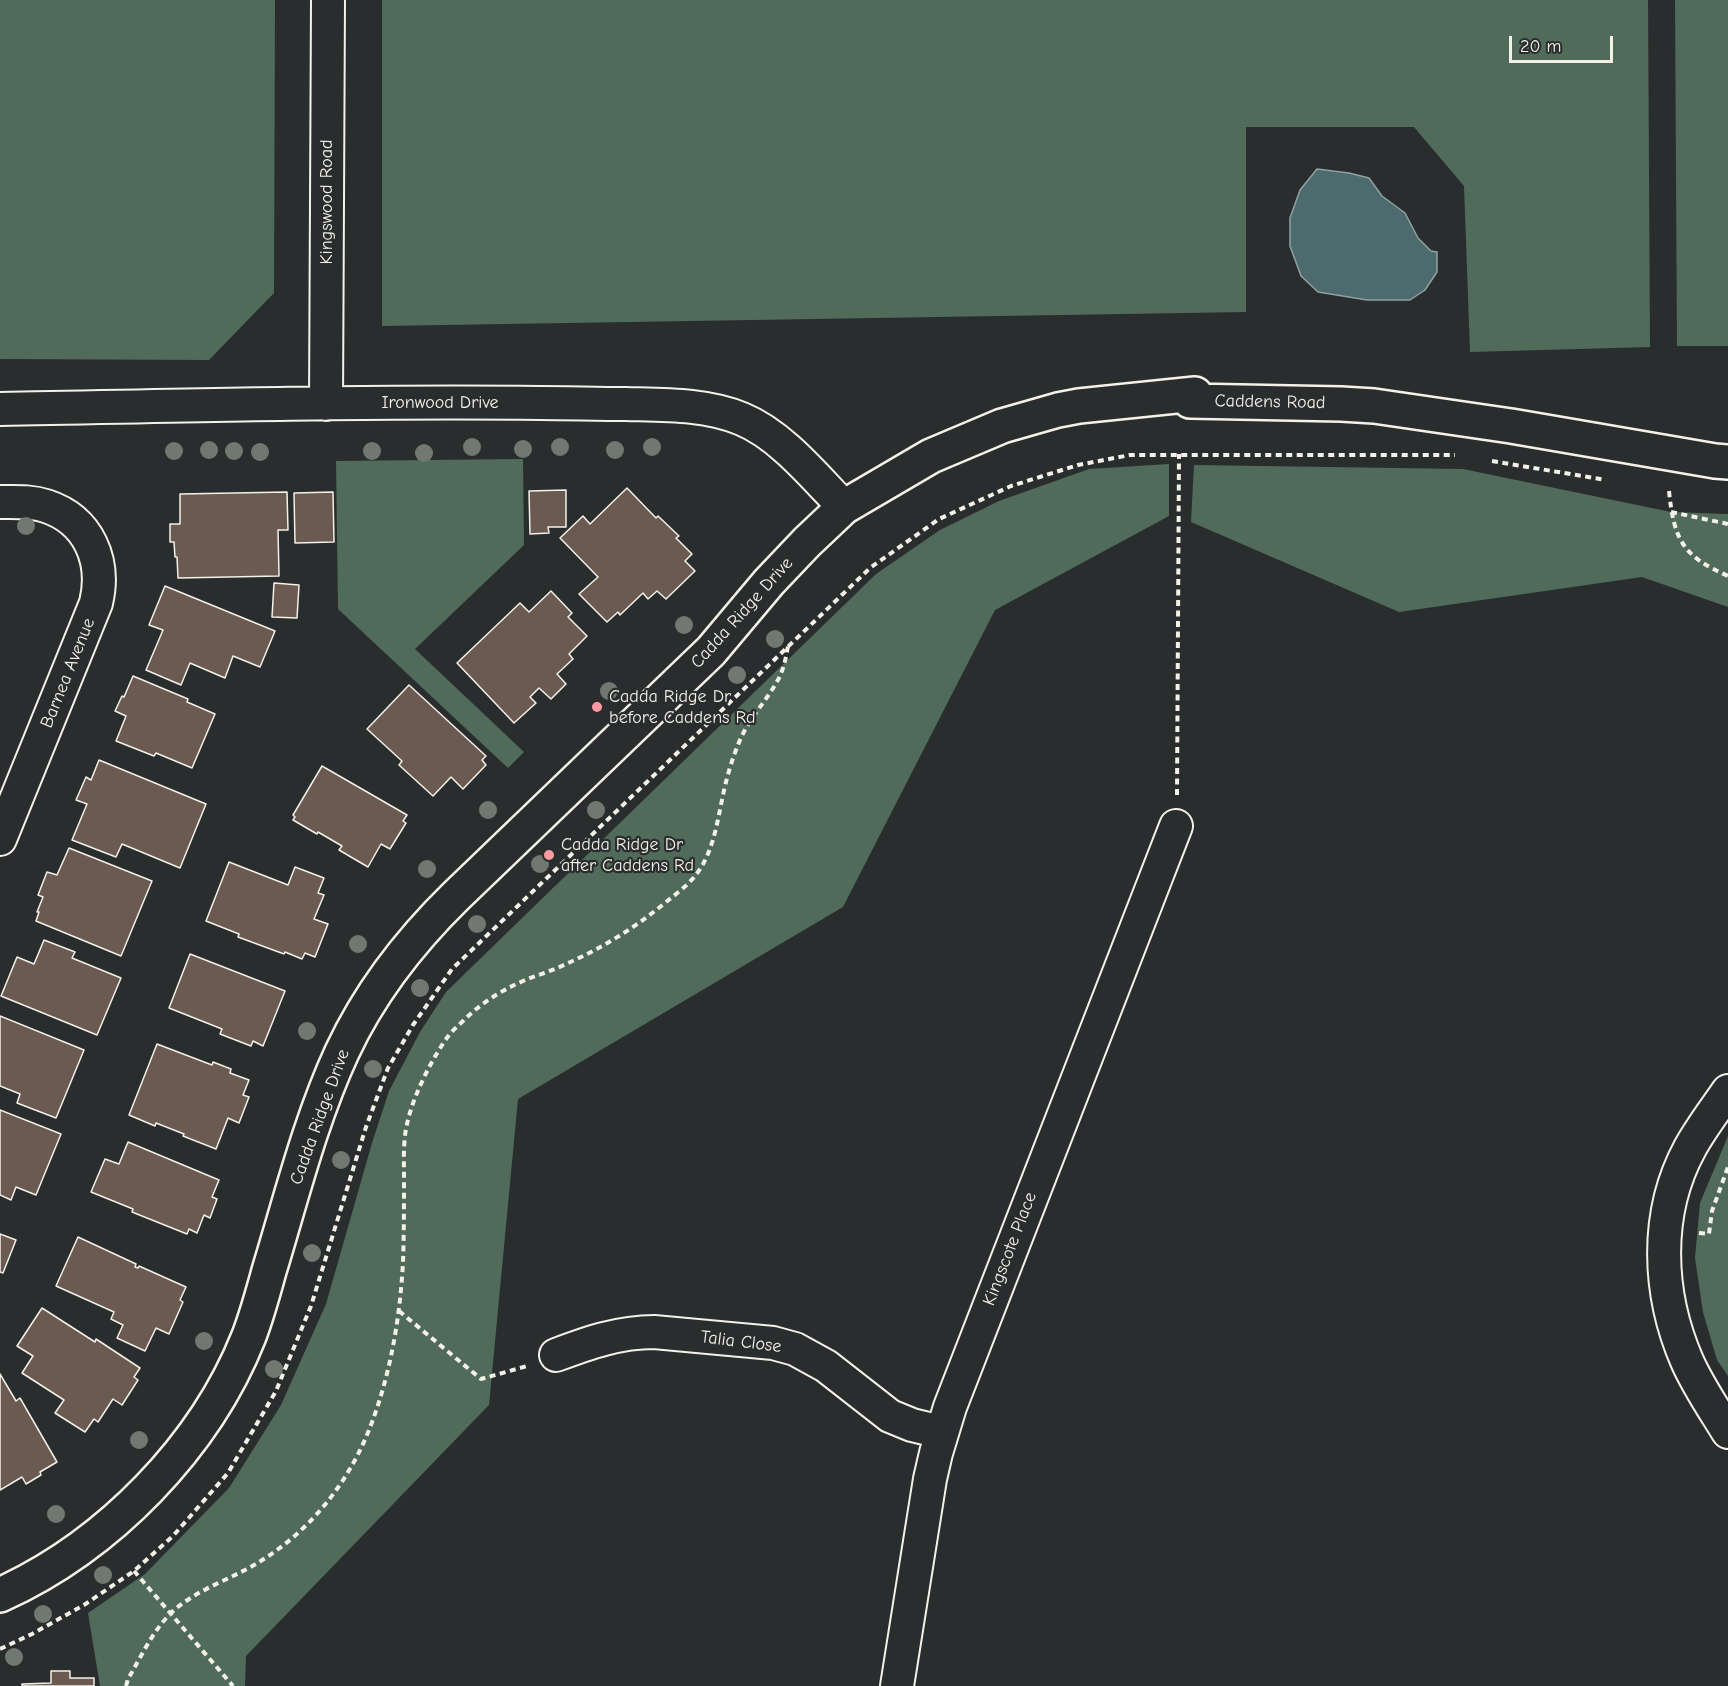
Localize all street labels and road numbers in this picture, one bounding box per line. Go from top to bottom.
street label: Kingswood Road [316,139,338,265]
street label: Caddens Road [1214,390,1326,414]
street label: Ironwood Drive [381,392,499,414]
street label: Cadda Ridge Drive [686,553,798,673]
street label: Barnea Avenue [36,615,100,731]
street label: Cadda Ridge Drive [286,1046,354,1188]
street label: Kingscote Place [978,1189,1042,1309]
street label: Talia Close [699,1326,783,1358]

